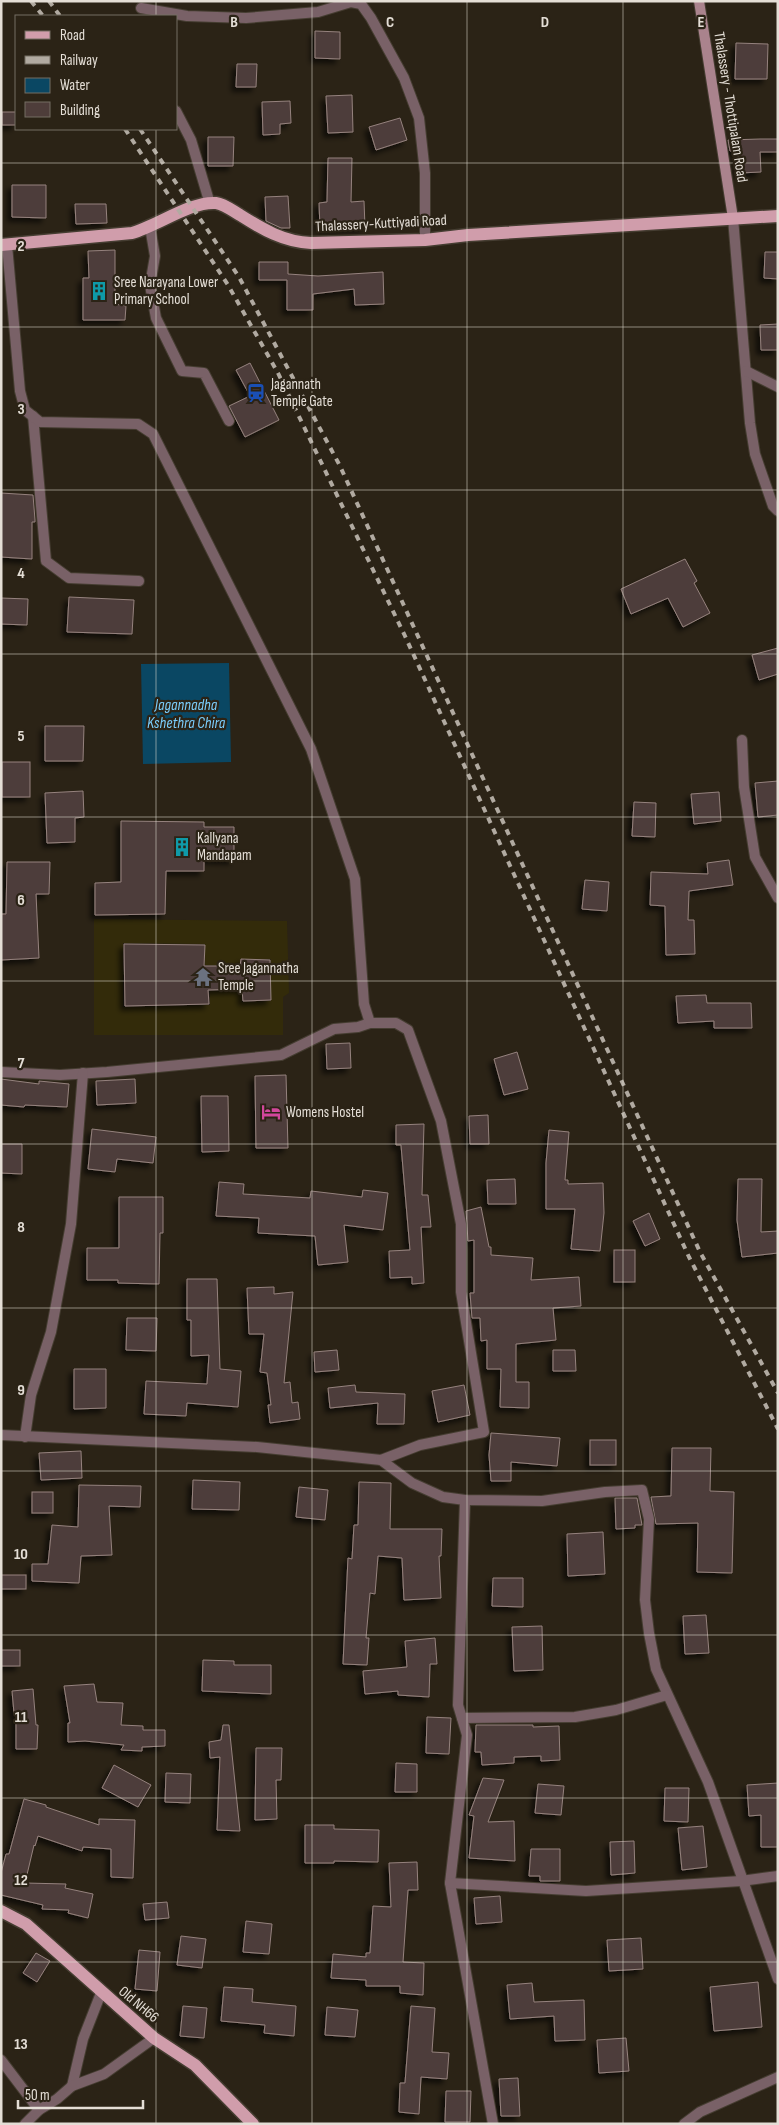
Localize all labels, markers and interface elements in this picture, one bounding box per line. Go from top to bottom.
text: B [230,13,238,32]
text: C [386,13,394,32]
text: D [541,13,549,32]
text: E [698,13,705,32]
legend [15,15,178,130]
text: Road [60,26,85,45]
street label: Thalassery - Thottipalam Road [709,31,752,184]
text: Railway [60,51,98,70]
text: Water [60,76,91,95]
text: Building [60,101,100,120]
street label: Thalassery-Kuttiyadi Road [315,211,447,236]
text: 2 [17,237,25,256]
place label: Sree Narayana Lower Primary School [114,273,219,309]
building icon: Sree Narayana Lower Primary School [88,280,110,302]
place label: Jagannath Temple Gate [270,375,333,411]
station icon: Jagannath Temple Gate [245,382,267,404]
text: 3 [17,400,25,419]
text: 4 [17,564,25,583]
water label: Jagannadha Kshethra Chira [147,696,226,733]
text: 5 [17,727,25,746]
place label: Kallyana Mandapam [197,829,252,865]
building icon: Kallyana Mandapam [171,836,193,858]
text: 6 [17,891,25,910]
place label: Sree Jagannatha Temple [218,959,299,995]
temple icon: Sree Jagannatha Temple [192,966,214,988]
text: 7 [18,1054,25,1073]
hotel icon: Womens Hostel [260,1101,282,1123]
place label: Womens Hostel [286,1103,364,1122]
text: 8 [17,1218,25,1237]
text: 9 [17,1381,25,1400]
text: 10 [14,1545,28,1564]
text: 11 [15,1708,28,1727]
text: 12 [14,1871,28,1890]
street label: Old NH66 [114,1982,163,2027]
text: 13 [14,2035,28,2054]
scale bar [18,2078,142,2110]
text: 50 m [25,2086,50,2105]

